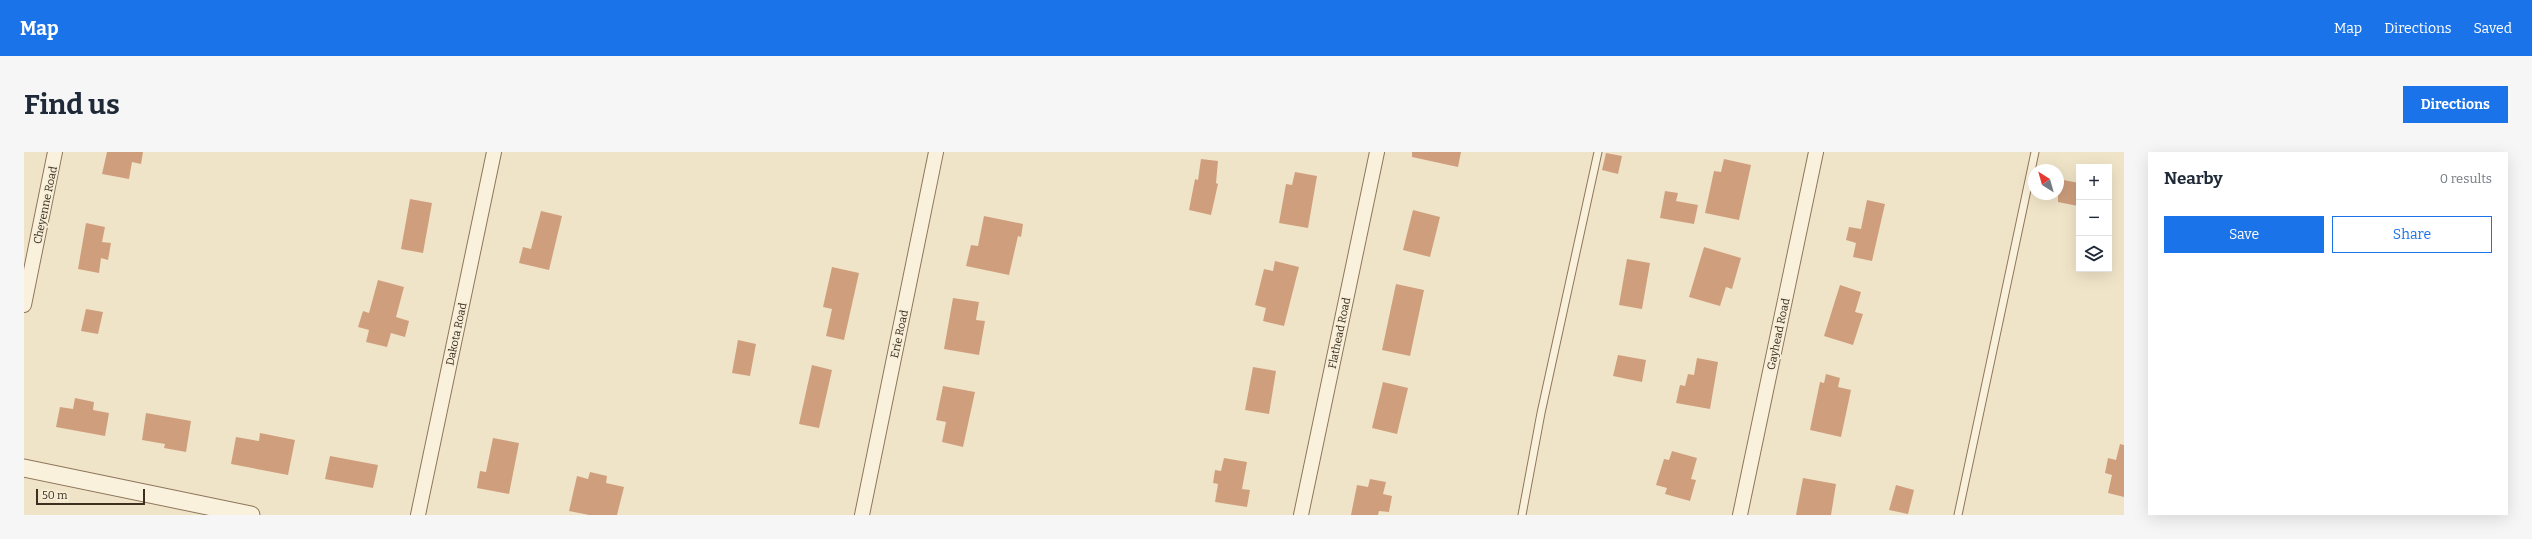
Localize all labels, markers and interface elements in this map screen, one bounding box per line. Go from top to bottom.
text: Map [20,17,59,40]
text: Map [2334,20,2362,37]
text: Directions [2384,20,2452,37]
text: Saved [2474,20,2512,37]
button: Directions [2403,86,2508,123]
text: Find us [24,88,120,121]
north arrow [2028,164,2064,200]
map controls [2076,164,2112,272]
button: + [2076,164,2112,200]
street label: Cheyenne Road [31,165,60,245]
text: Nearby [2164,168,2223,189]
text: 0 results [2440,171,2492,186]
button: − [2076,200,2112,236]
button: Save [2164,216,2324,253]
button: Share [2332,216,2492,253]
button: layers [2076,236,2112,272]
street label: Flathead Road [1326,296,1353,370]
street label: Gayhead Road [1765,297,1793,371]
street label: Dakota Road [443,301,470,367]
street label: Erie Road [888,308,911,359]
scale bar [36,487,145,506]
text: 50 m [42,489,68,502]

